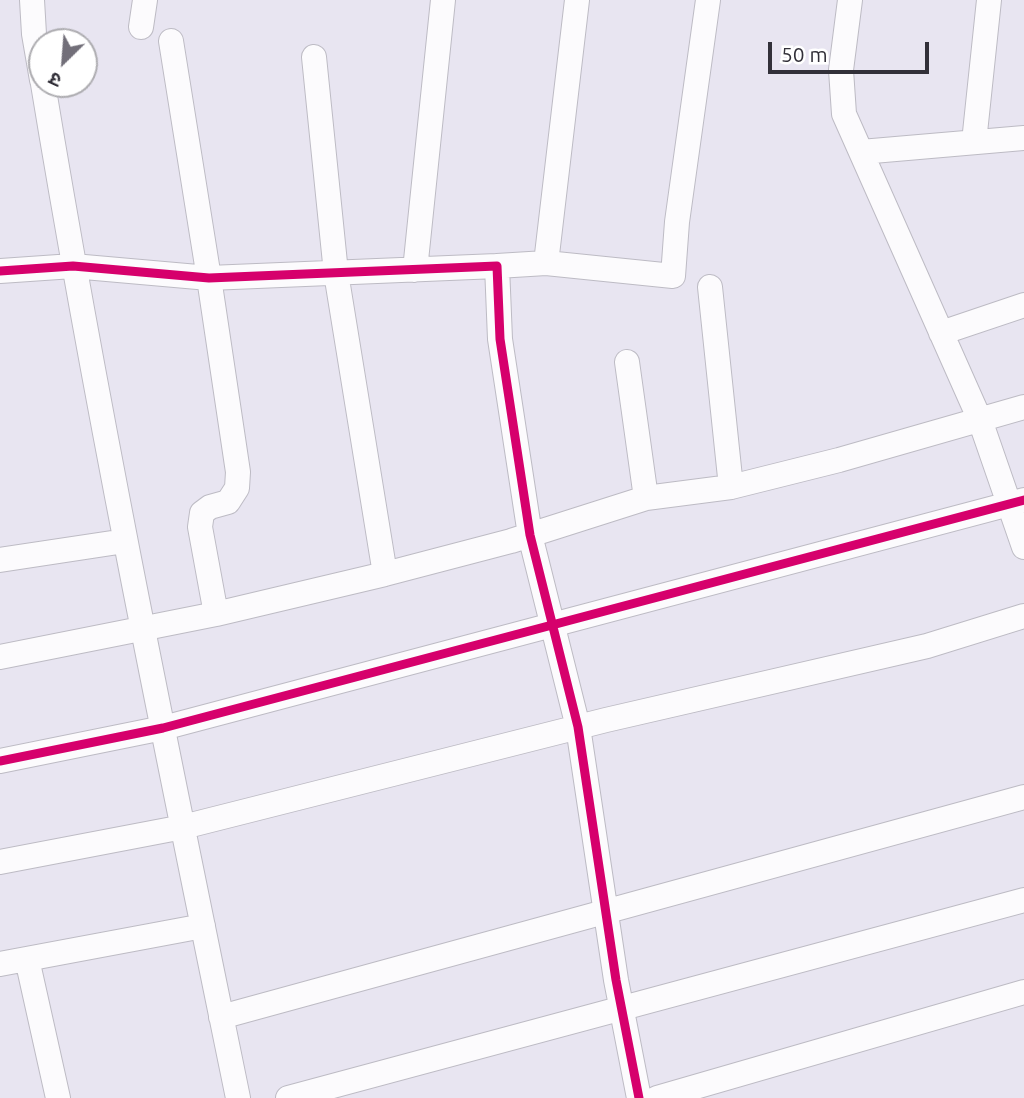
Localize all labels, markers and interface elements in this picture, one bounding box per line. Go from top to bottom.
north arrow [28,28,98,98]
scale bar [772,28,933,72]
text: 50 m [781,42,828,66]
text: उ [45,68,65,93]

